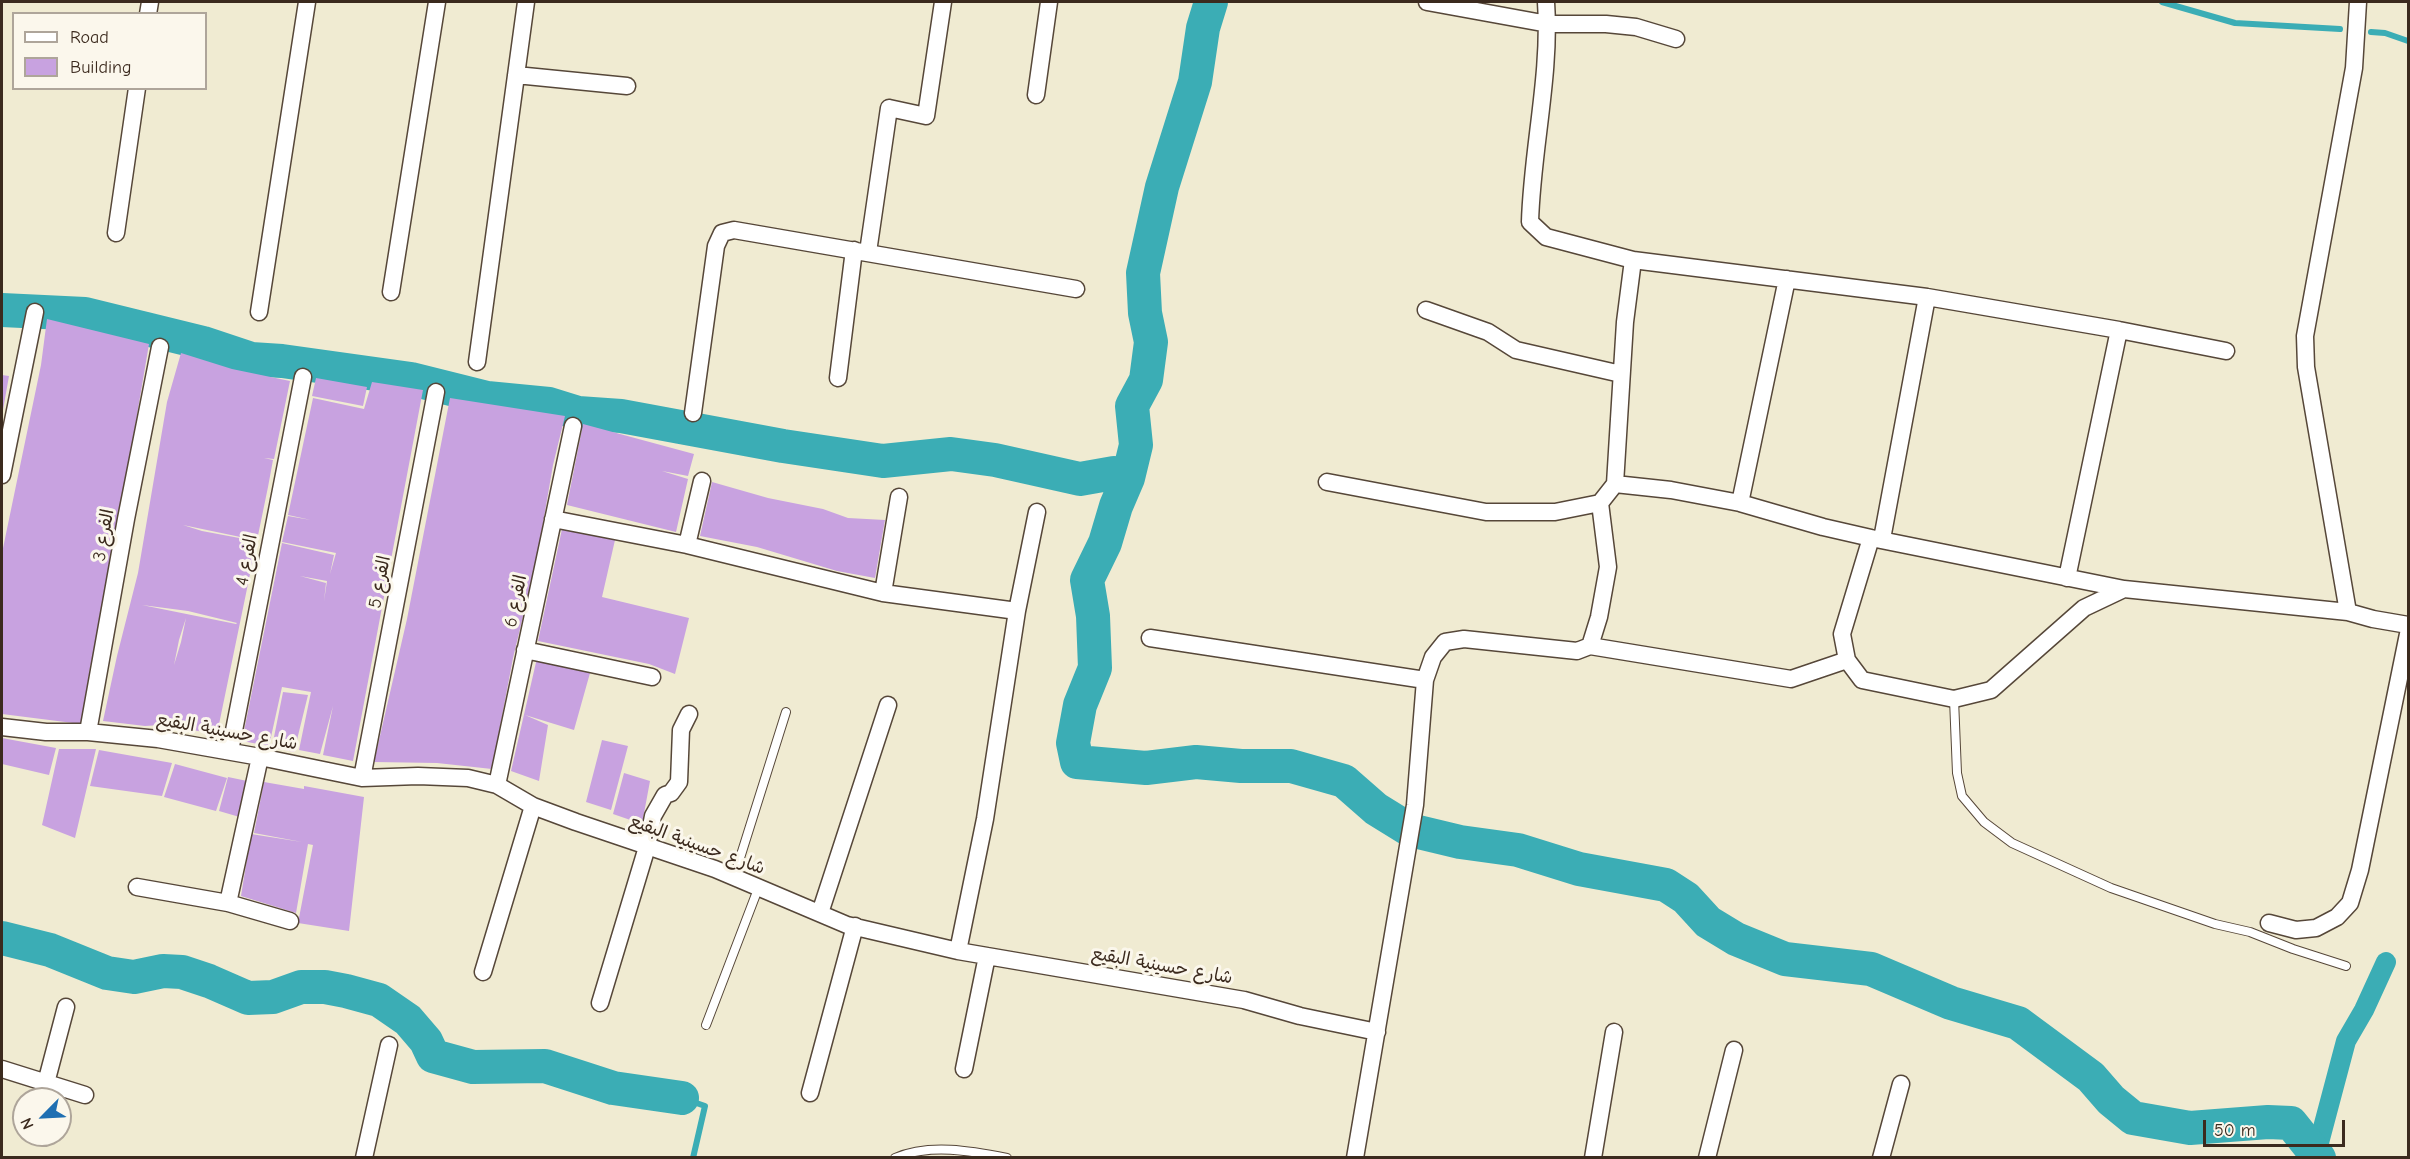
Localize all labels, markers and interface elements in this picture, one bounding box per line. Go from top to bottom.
legend [12,12,207,90]
text: Road [70,27,109,48]
text: Building [70,57,132,78]
street label: الفرع 3 [89,507,119,563]
street label: الفرع 4 [231,532,263,588]
street label: الفرع 5 [364,554,396,610]
street label: الفرع 6 [500,573,532,629]
street label: شارع حسينية البقيع [155,709,299,755]
street label: شارع حسينية البقيع [626,810,768,880]
street label: شارع حسينية البقيع [1090,943,1234,989]
north arrow [12,1087,72,1147]
scale bar [2206,1108,2348,1146]
text: N [17,1115,38,1132]
text: 50 m [2214,1120,2256,1141]

